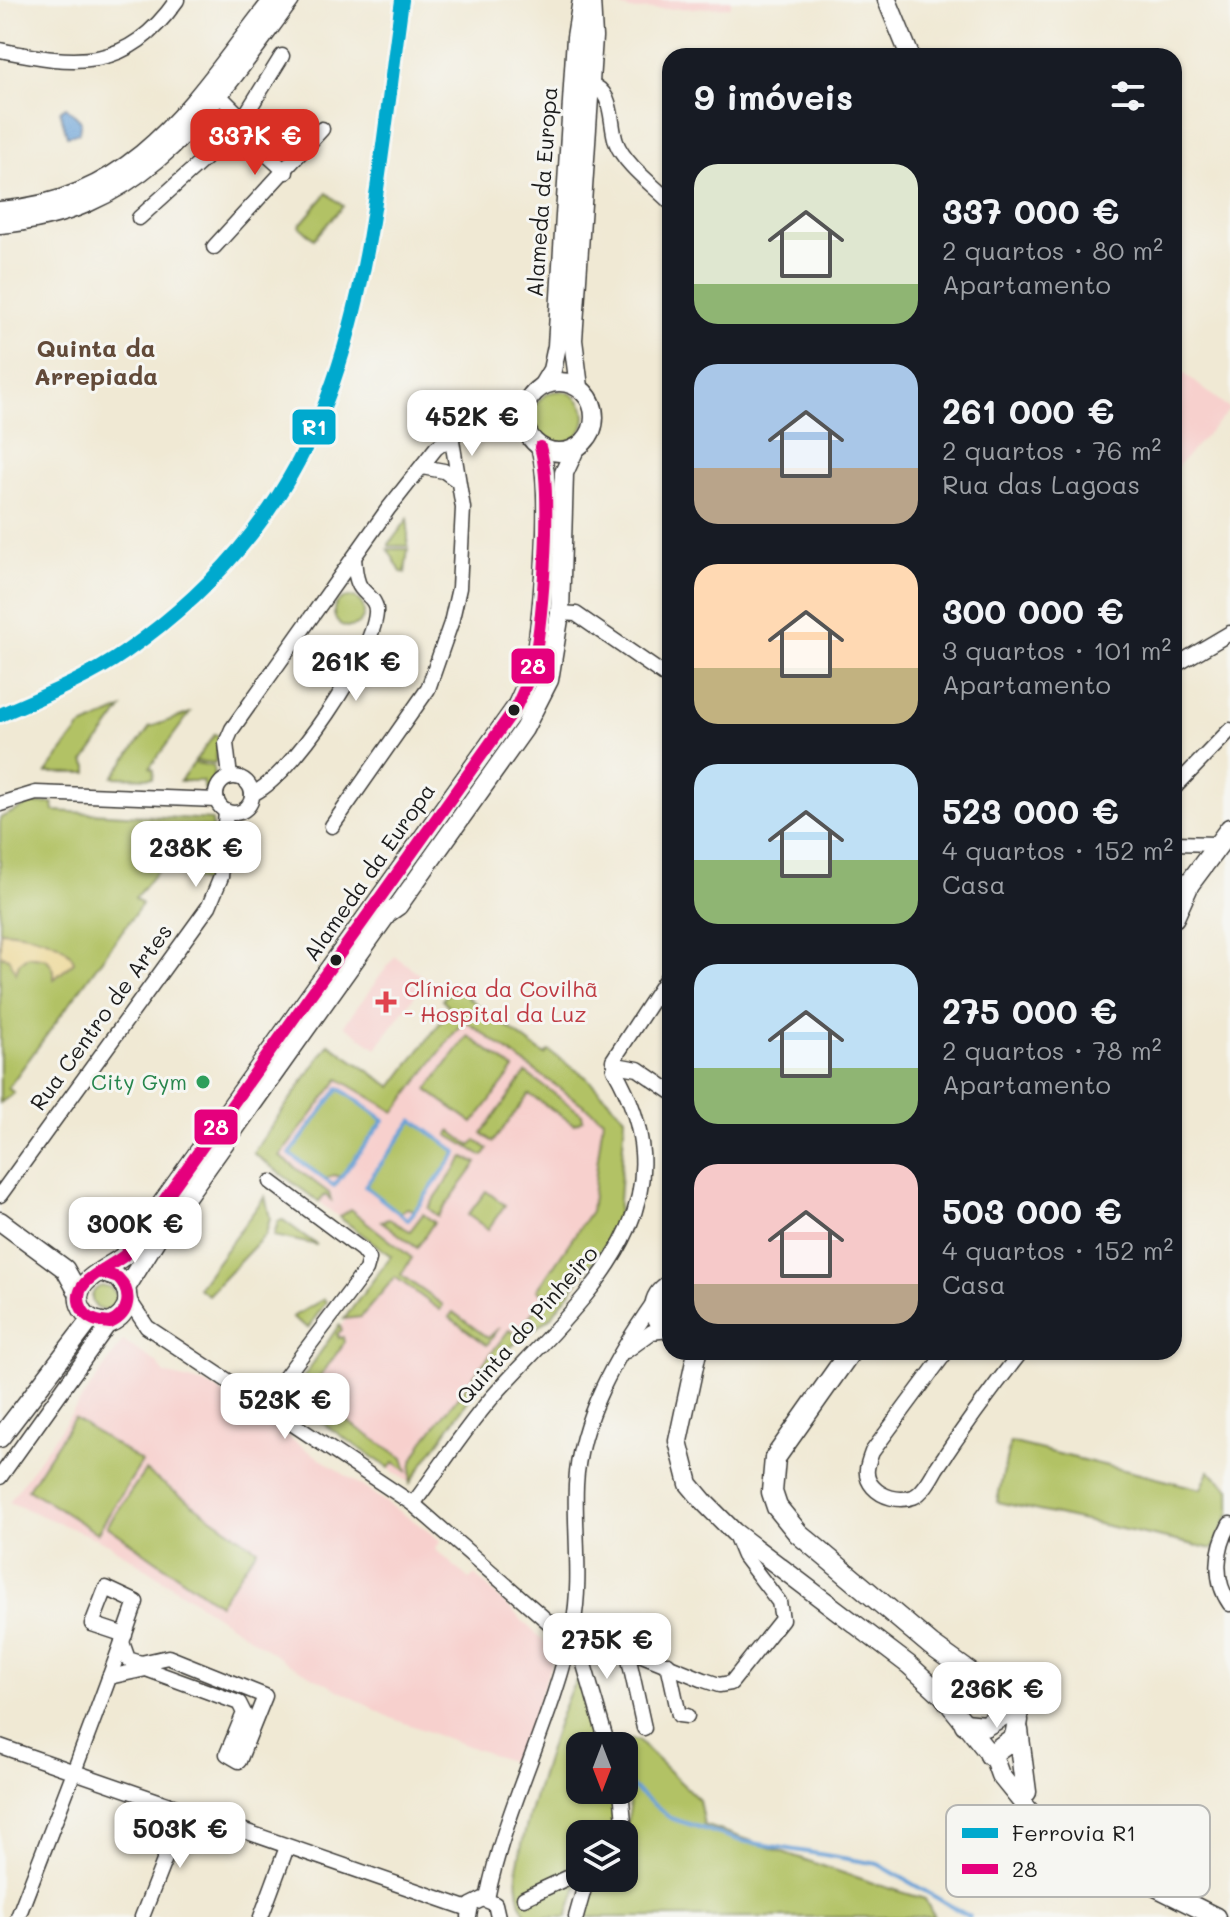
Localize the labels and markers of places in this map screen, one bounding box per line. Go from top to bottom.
pin: 337K € [190,109,320,177]
pin: 452K € [407,390,537,458]
pin: 261K € [291,635,421,703]
unlabelled marker [506,702,522,718]
pin: 238K € [131,821,261,889]
unlabelled marker [328,952,344,968]
place label: Clínica da Covilhã - Hospital da Luz [404,974,598,1028]
marker: Clínica da Covilhã - Hospital da Luz [375,991,397,1013]
place label: City Gym [91,1067,187,1096]
marker: City Gym [194,1073,212,1091]
pin: 300K € [70,1197,200,1265]
pin: 523K € [220,1373,350,1441]
pin: 275K € [542,1613,672,1681]
pin: 236K € [932,1662,1062,1730]
pin: 503K € [115,1802,245,1870]

